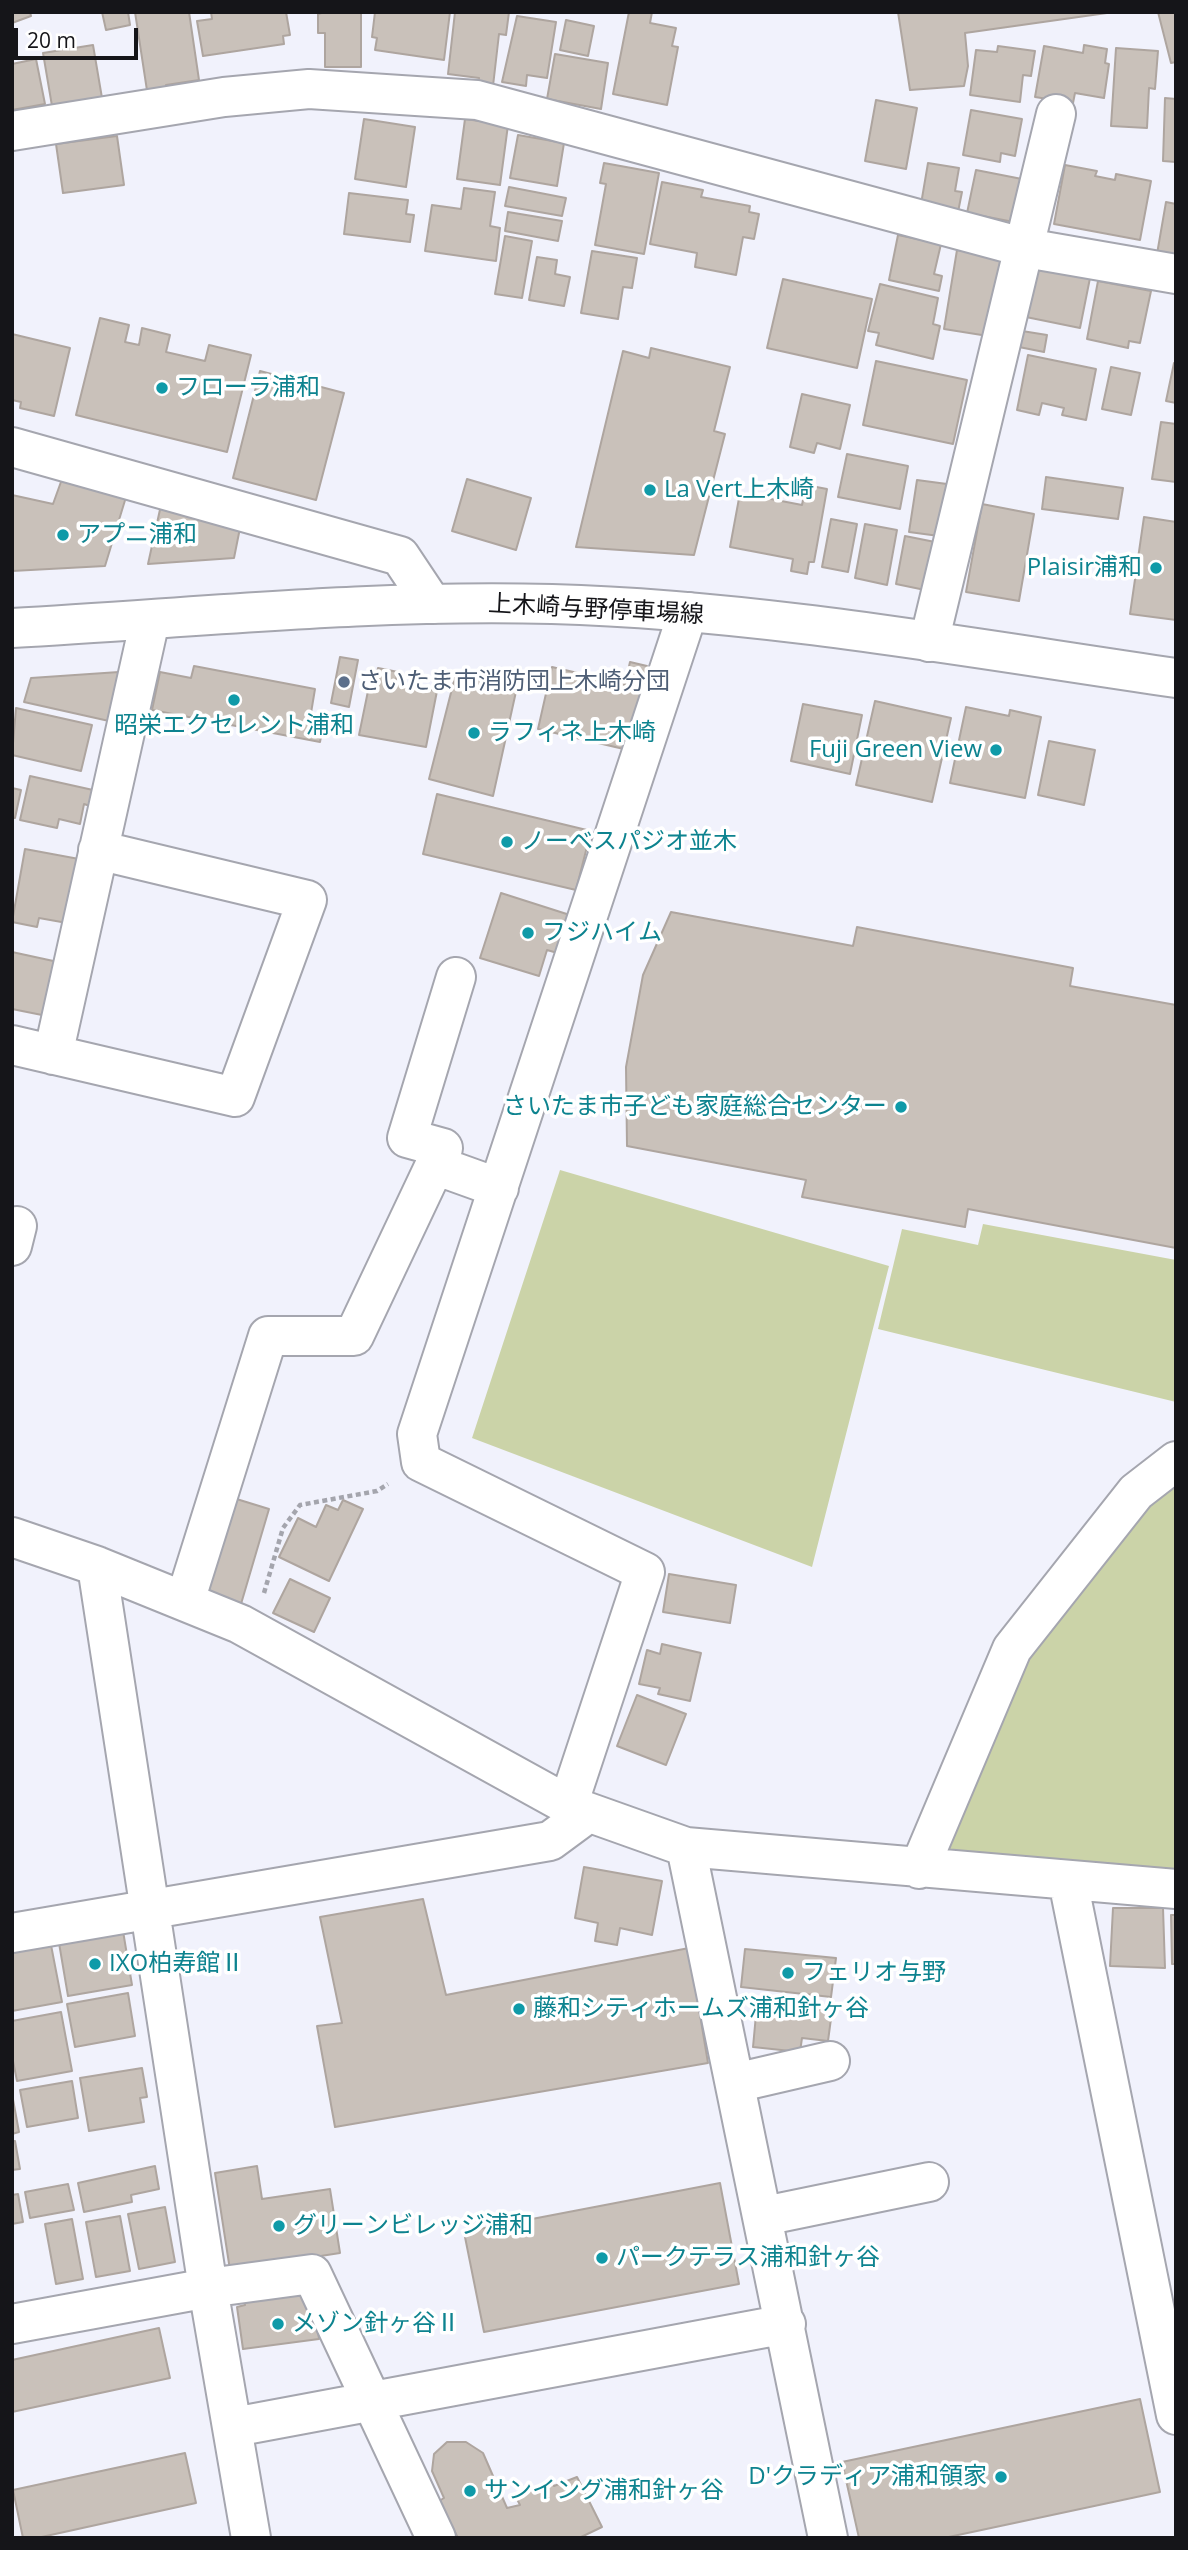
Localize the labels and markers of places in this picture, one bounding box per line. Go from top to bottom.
place label: フローラ浦和 [176,374,320,402]
marker: フローラ浦和 [154,380,170,396]
place label: La Vert上木崎 [664,476,814,504]
marker: La Vert上木崎 [642,482,658,498]
place label: アプニ浦和 [77,521,197,549]
marker: アプニ浦和 [55,527,71,543]
place label: Plaisir浦和 [1027,554,1142,582]
marker: Plaisir浦和 [1148,560,1164,576]
place label: さいたま市消防団上木崎分団 [358,668,670,696]
marker: さいたま市消防団上木崎分団 [336,674,352,690]
marker: 昭栄エクセレント浦和 [226,692,242,708]
place label: 昭栄エクセレント浦和 [114,712,354,740]
place label: ラフィネ上木崎 [488,719,656,747]
marker: ラフィネ上木崎 [466,725,482,741]
place label: Fuji Green View [809,736,982,764]
marker: Fuji Green View [988,742,1004,758]
place label: ノーベスパジオ並木 [521,828,737,856]
marker: ノーベスパジオ並木 [499,834,515,850]
place label: フジハイム [542,919,662,947]
marker: フジハイム [520,925,536,941]
place label: さいたま市子ども家庭総合センター [503,1093,887,1121]
marker: さいたま市子ども家庭総合センター [893,1099,909,1115]
place label: IXO柏寿館Ⅱ [109,1950,244,1978]
marker: IXO柏寿館Ⅱ [87,1956,103,1972]
place label: フェリオ与野 [802,1959,946,1987]
marker: フェリオ与野 [780,1965,796,1981]
place label: 藤和シティホームズ浦和針ヶ谷 [533,1995,869,2023]
marker: 藤和シティホームズ浦和針ヶ谷 [511,2001,527,2017]
place label: グリーンビレッジ浦和 [293,2212,533,2240]
marker: グリーンビレッジ浦和 [271,2218,287,2234]
place label: パークテラス浦和針ヶ谷 [616,2244,880,2272]
marker: パークテラス浦和針ヶ谷 [594,2250,610,2266]
place label: メゾン針ヶ谷Ⅱ [292,2310,460,2338]
marker: メゾン針ヶ谷Ⅱ [270,2316,286,2332]
place label: D'クラディア浦和領家 [748,2463,987,2491]
marker: D'クラディア浦和領家 [993,2469,1009,2485]
place label: サンイング浦和針ヶ谷 [484,2477,724,2505]
marker: サンイング浦和針ヶ谷 [462,2483,478,2499]

